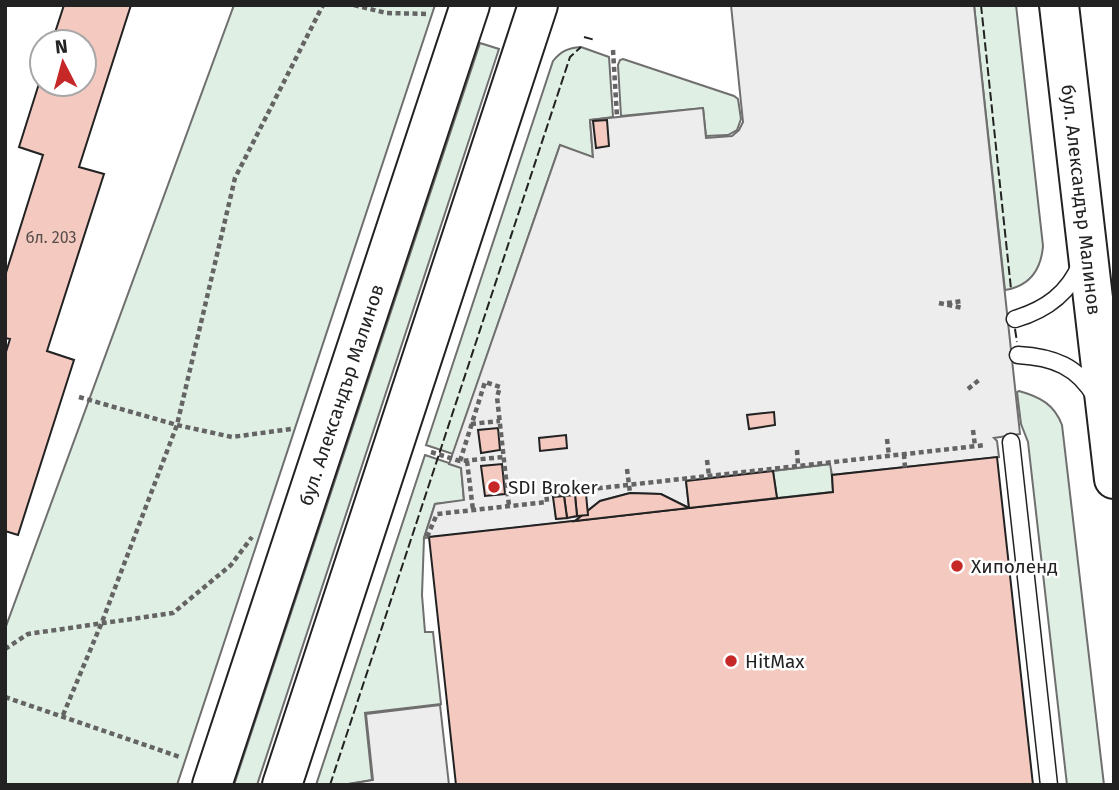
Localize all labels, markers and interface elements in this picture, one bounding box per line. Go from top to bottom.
north arrow [28,28,98,98]
text: N [54,34,69,59]
street label: бул. Александър Малинов [1056,83,1106,316]
house number: бл. 203 [25,228,77,247]
street label: бул. Александър Малинов [294,281,389,509]
place label: SDI Broker [508,476,599,499]
marker: SDI Broker [486,479,502,495]
place label: Хиполенд [971,555,1058,578]
marker: Хиполенд [949,558,965,574]
place label: HitMax [745,650,805,673]
marker: HitMax [723,653,739,669]

